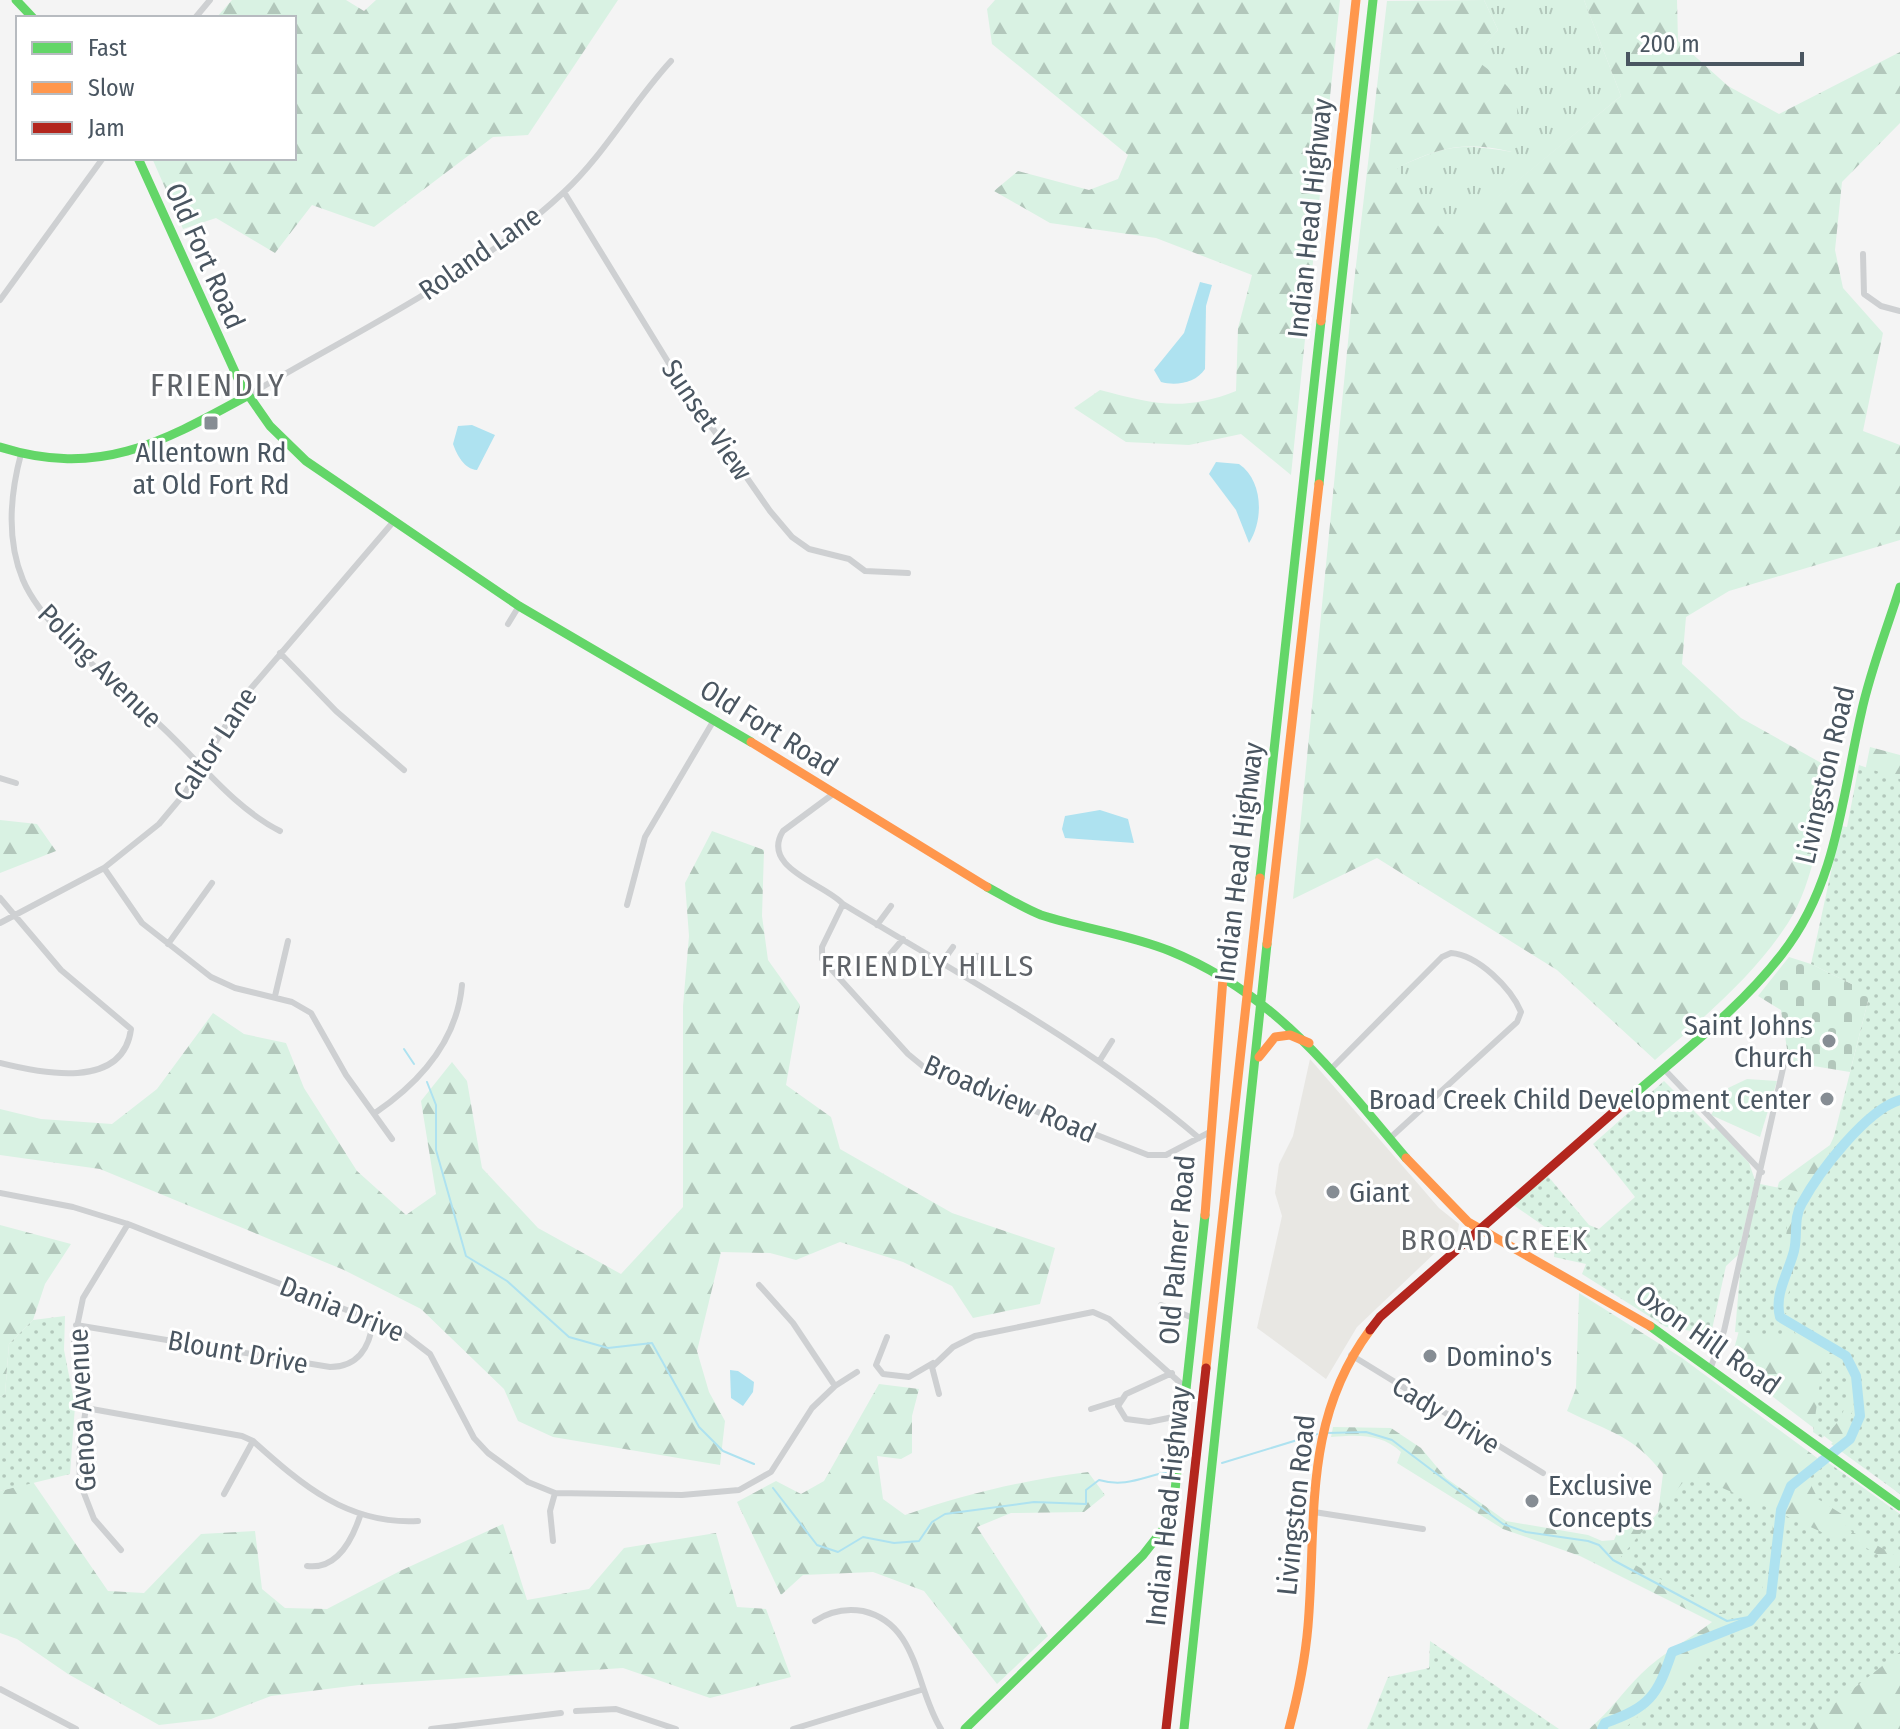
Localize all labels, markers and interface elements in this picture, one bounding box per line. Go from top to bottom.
legend [16,16,296,160]
scale bar [1628,16,1802,66]
text: 200 m [1640,30,1700,58]
text: Fast [88,34,127,62]
text: Slow [88,74,135,102]
street label: Indian Head Highway [1281,96,1339,339]
text: Jam [88,114,125,142]
street label: Old Fort Road [158,178,252,334]
street label: Roland Lane [413,199,547,307]
street label: Sunset View [655,353,759,487]
district label: FRIENDLY [150,366,286,404]
marker: Allentown Rd at Old Fort Rd [202,414,220,432]
place label: Allentown Rd at Old Fort Rd [132,436,290,501]
street label: Poling Avenue [31,597,169,735]
street label: Old Fort Road [694,673,844,783]
street label: Caltor Lane [166,681,264,807]
street label: Livingston Road [1789,683,1861,867]
street label: Indian Head Highway [1208,740,1270,984]
district label: FRIENDLY HILLS [821,948,1035,984]
place label: Saint Johns Church [1684,1009,1813,1074]
marker: Saint Johns Church [1820,1032,1838,1050]
street label: Broadview Road [919,1048,1101,1150]
place label: Broad Creek Child Development Center [1369,1083,1811,1116]
marker: Broad Creek Child Development Center [1818,1090,1836,1108]
street label: Old Palmer Road [1152,1154,1202,1346]
place label: Giant [1349,1176,1411,1209]
marker: Giant [1324,1183,1342,1201]
district label: BROAD CREEK [1401,1222,1589,1258]
street label: Dania Drive [275,1269,409,1349]
street label: Oxon Hill Road [1629,1278,1787,1402]
street label: Blount Drive [165,1323,311,1381]
street label: Genoa Avenue [61,1327,103,1493]
place label: Domino's [1446,1340,1552,1373]
marker: Domino's [1421,1347,1439,1365]
street label: Cady Drive [1386,1369,1506,1461]
street label: Indian Head Highway [1139,1384,1197,1627]
street label: Livingston Road [1270,1413,1322,1597]
place label: Exclusive Concepts [1548,1469,1652,1534]
marker: Exclusive Concepts [1523,1492,1541,1510]

